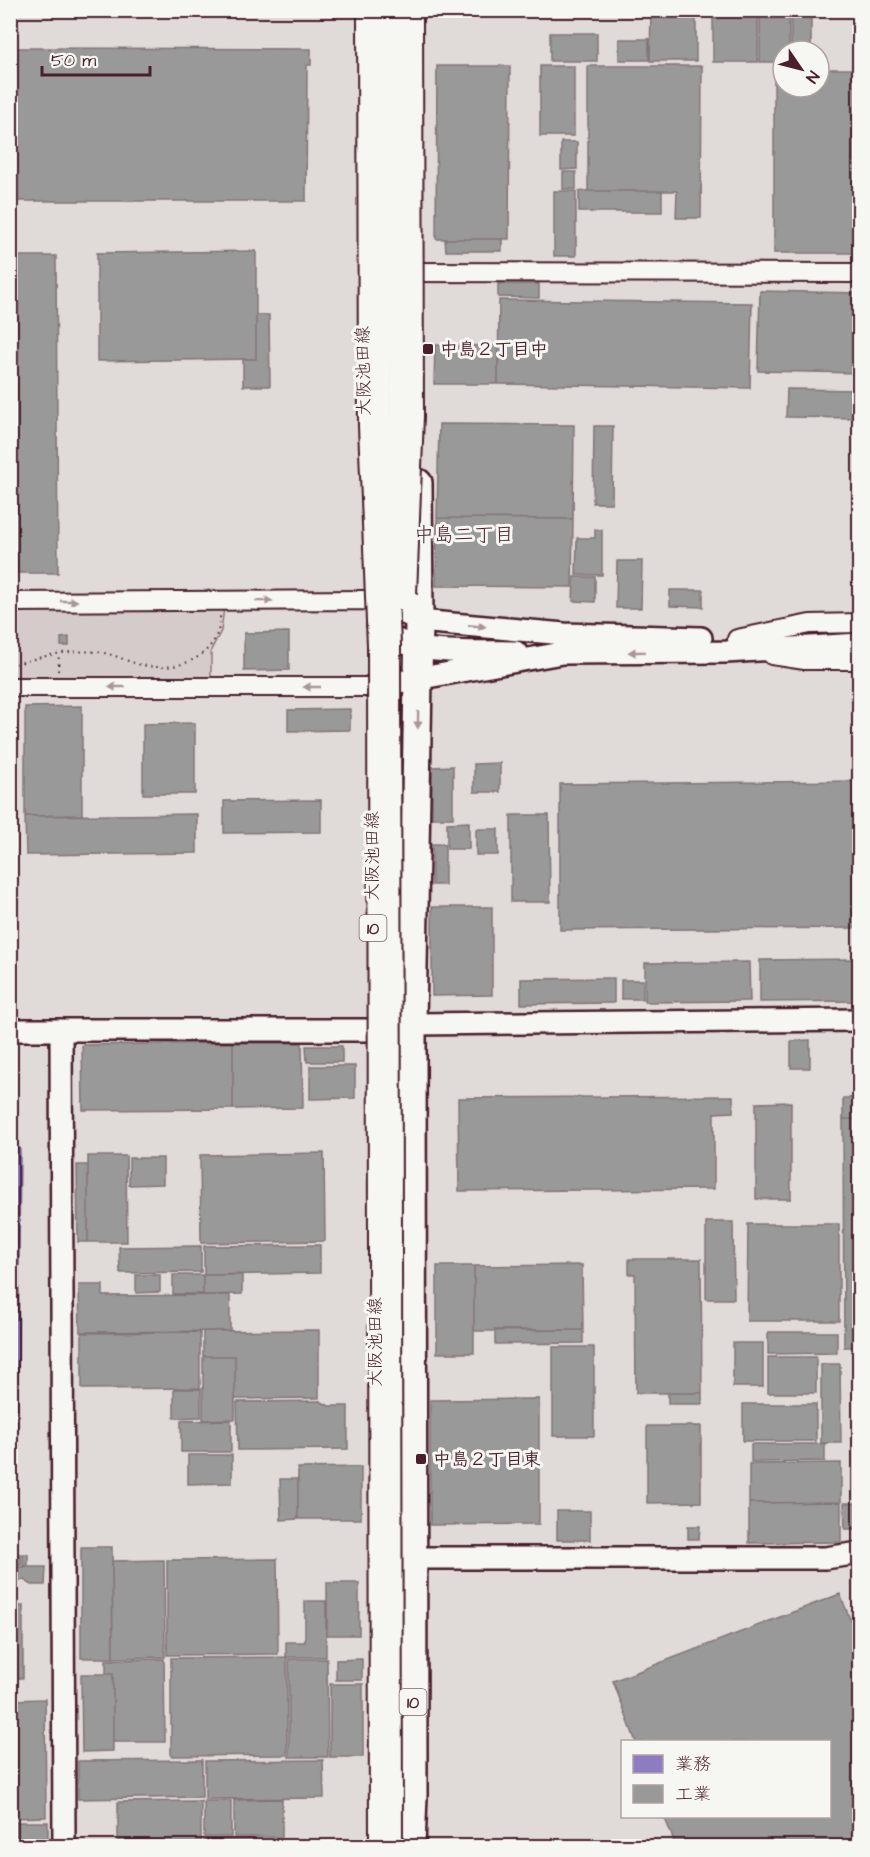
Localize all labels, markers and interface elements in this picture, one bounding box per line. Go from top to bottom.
scale bar [42,39,150,77]
north arrow [771,39,831,99]
text: 50 m [51,48,96,73]
text: N [801,67,824,87]
street label: 大阪池田線 [350,326,377,416]
place label: 中島２丁目中 [440,337,548,362]
marker: 中島２丁目中 [421,342,435,356]
district label: 中島二丁目 [414,521,514,549]
one-way arrow [59,596,78,606]
one-way arrow [254,596,273,606]
one-way arrow [468,621,487,631]
one-way arrow [628,647,647,657]
one-way arrow [108,682,127,692]
one-way arrow [303,682,322,692]
one-way arrow [413,710,422,729]
street label: 大阪池田線 [360,811,385,901]
road number: 10 [360,915,386,941]
street label: 大阪池田線 [363,1297,388,1387]
place label: 中島２丁目東 [433,1447,541,1472]
marker: 中島２丁目東 [414,1452,428,1466]
road number: 10 [400,1689,426,1715]
legend [621,1740,831,1818]
text: 業務 [675,1752,711,1777]
text: 工業 [675,1782,711,1807]

